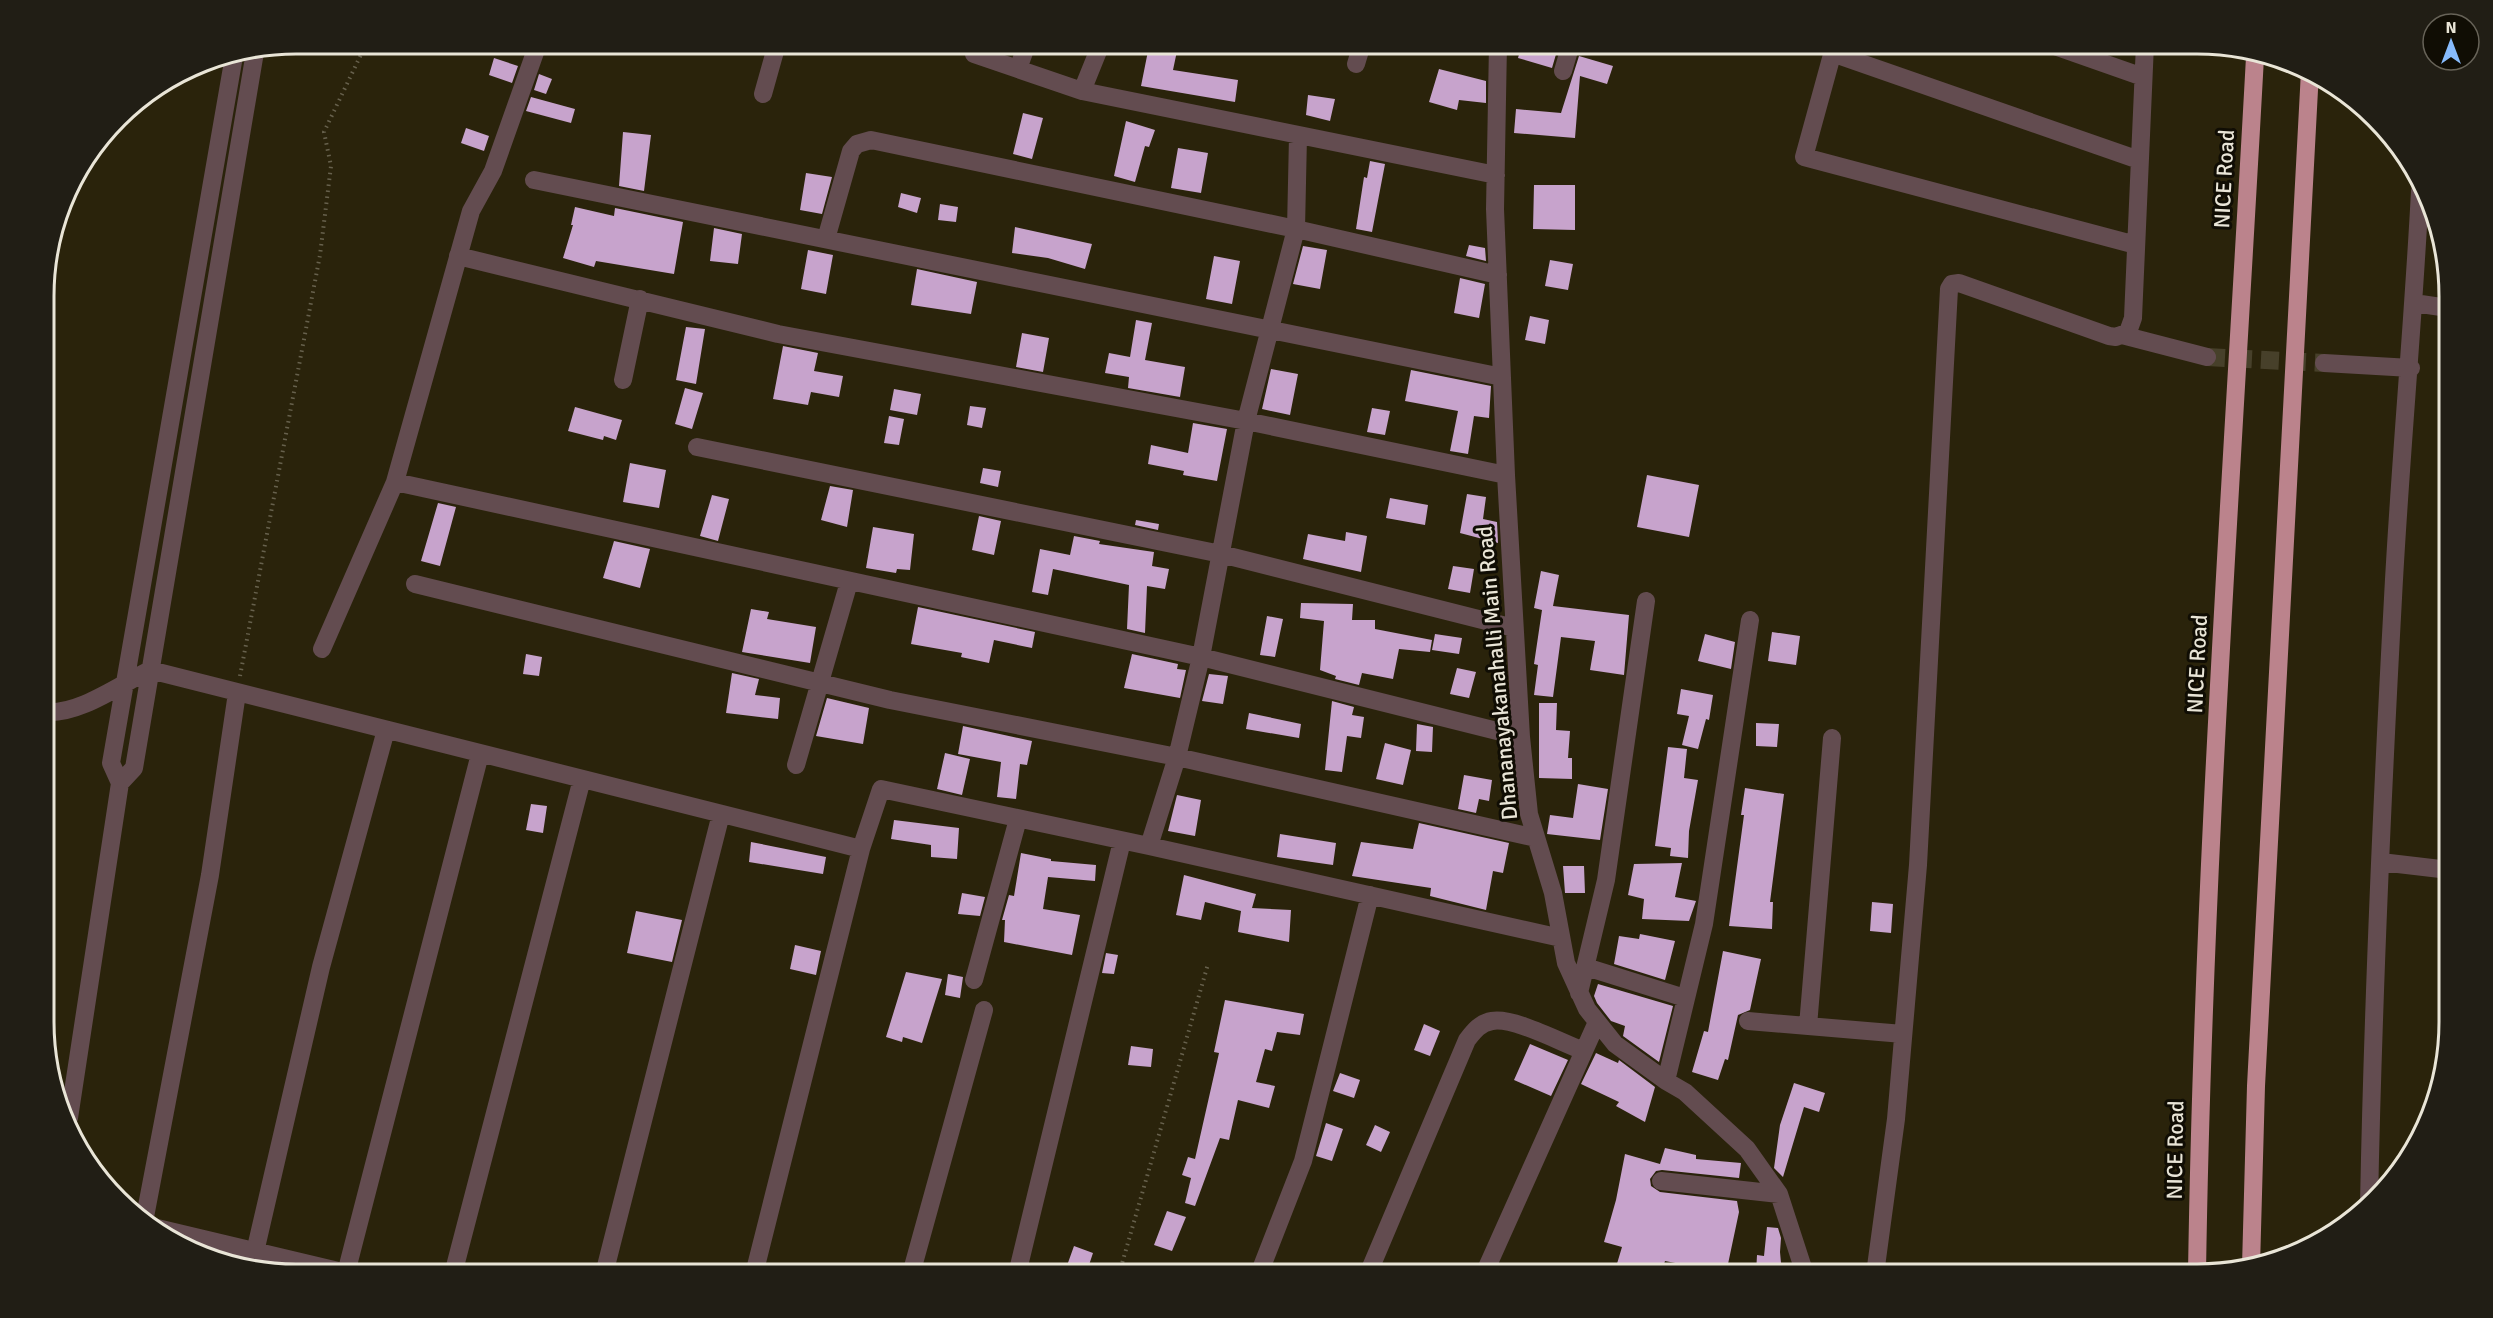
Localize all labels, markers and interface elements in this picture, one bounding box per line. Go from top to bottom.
north arrow [2421,12,2481,72]
text: N [2445,18,2457,38]
street label: NICE Road [2208,129,2240,229]
street label: Dhananayakanahalli Main Road [1471,525,1523,821]
street label: NICE Road [2181,614,2213,714]
street label: NICE Road [2161,1100,2189,1200]

